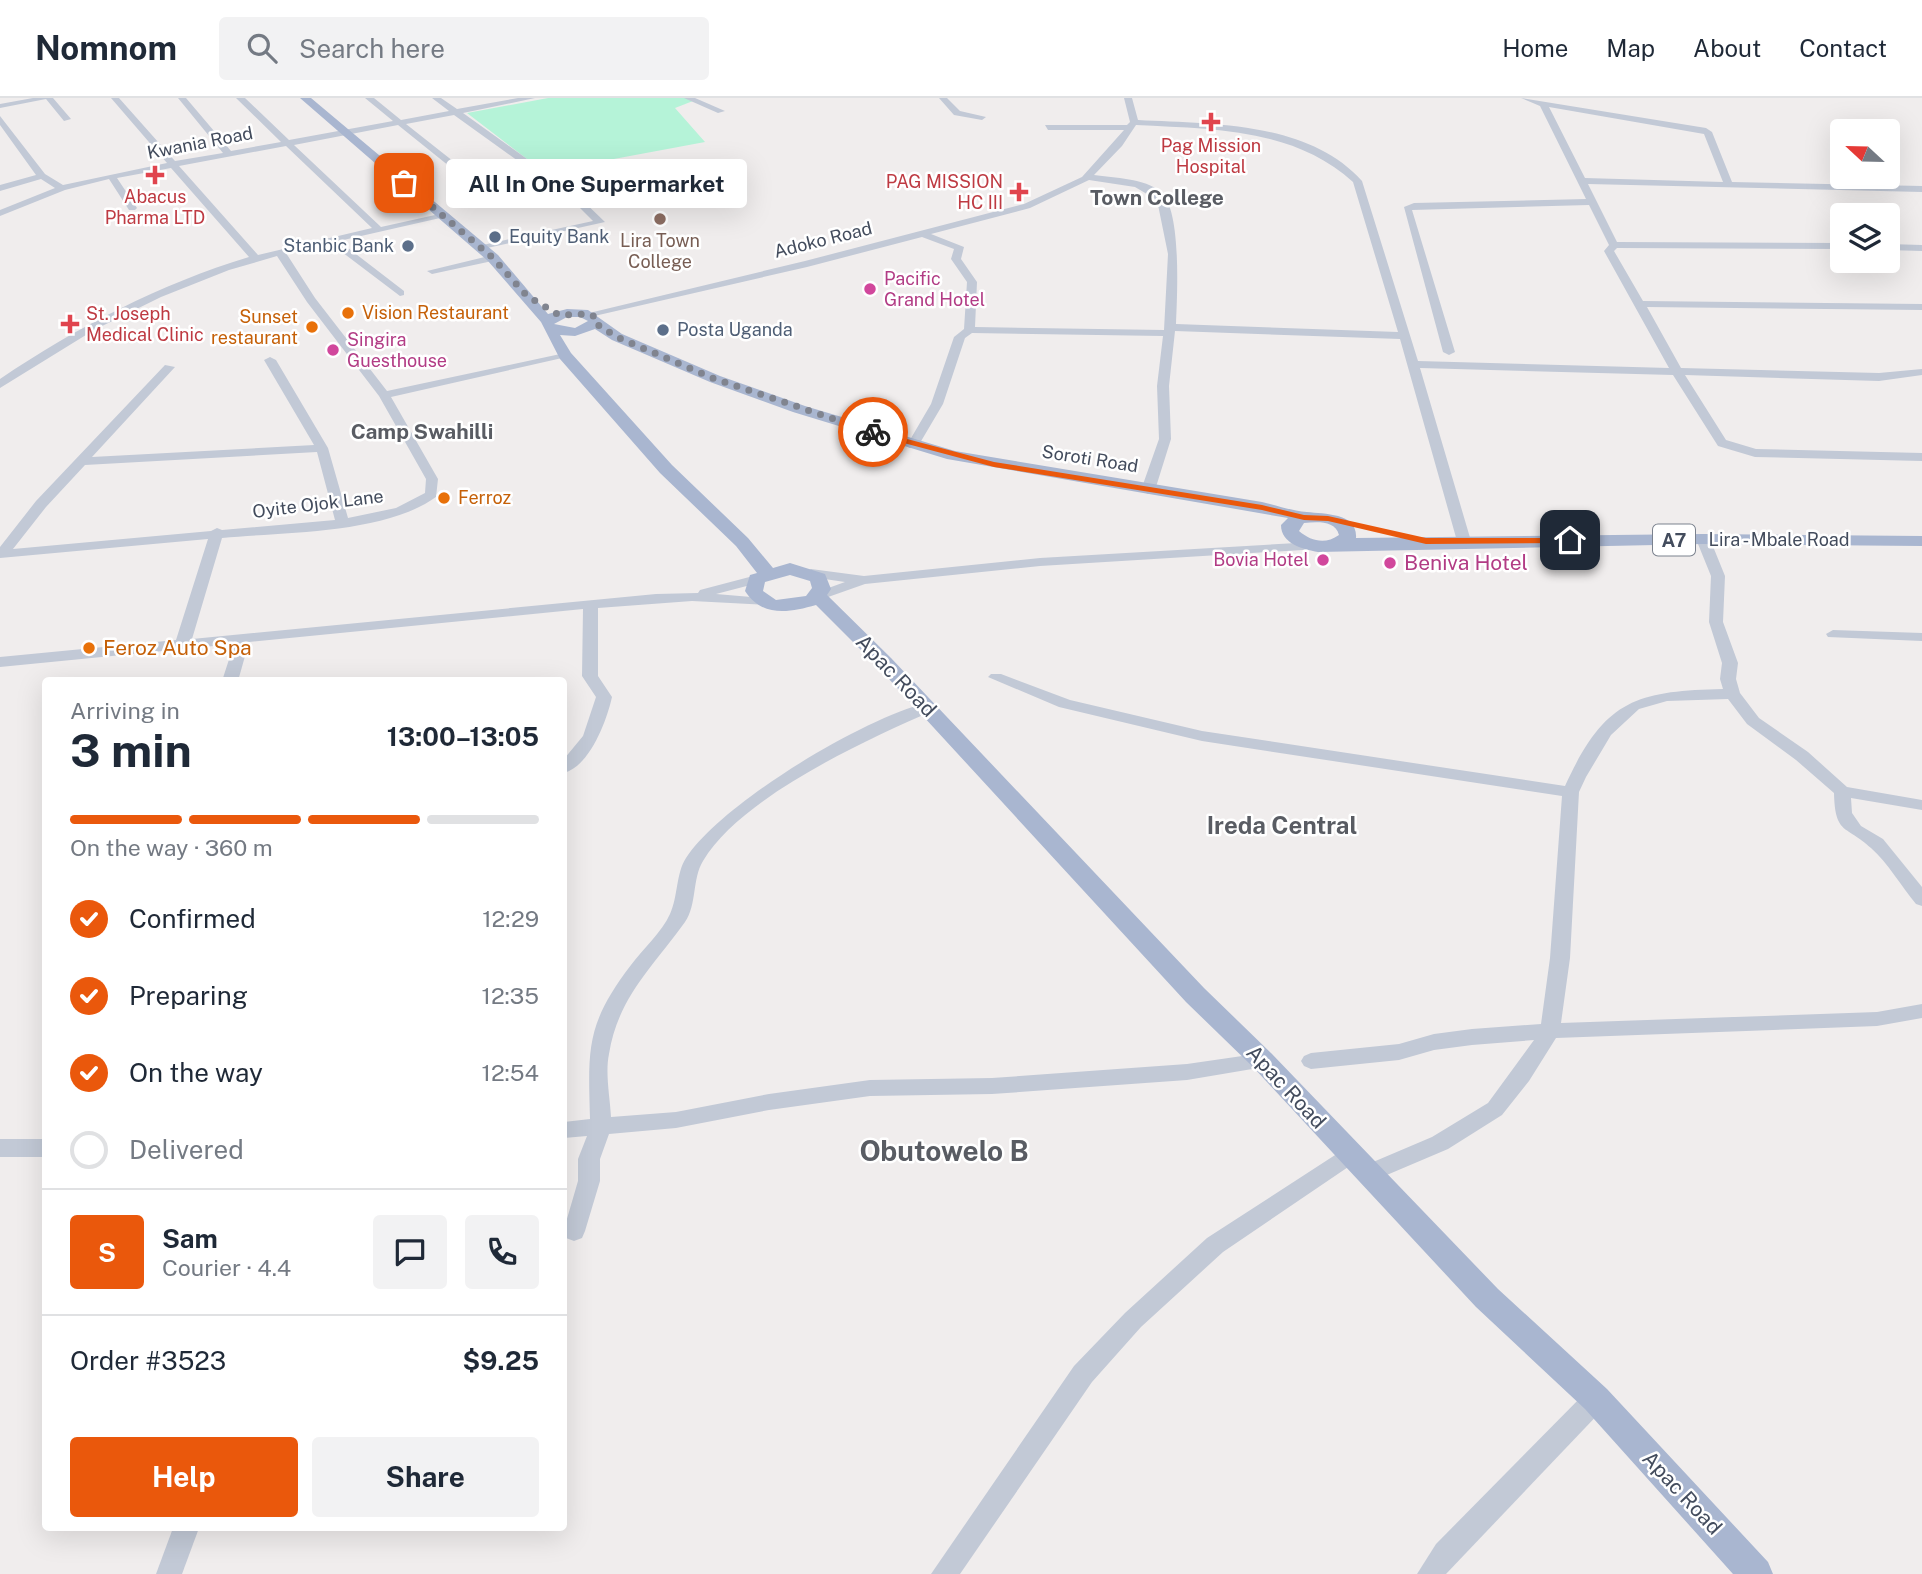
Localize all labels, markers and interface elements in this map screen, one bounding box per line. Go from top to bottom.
search box [219,17,709,80]
text: Nomnom [35,29,177,67]
icon: search [243,29,281,67]
text: Search here [299,33,445,64]
text: Home [1502,34,1568,62]
text: Map [1606,34,1655,62]
text: About [1693,34,1761,62]
text: Contact [1799,34,1887,62]
marker: Pag Mission Hospital [1201,112,1221,132]
north arrow [1830,119,1900,189]
map controls [1830,119,1900,273]
street label: Kwania Road [145,122,254,163]
place label: Pag Mission Hospital [1161,135,1261,177]
pin [374,153,434,213]
callout: All In One Supermarket [446,158,747,208]
icon: bag [385,164,423,202]
marker: Abacus Pharma LTD [147,167,163,183]
text: All In One Supermarket [468,170,725,197]
place label: PAG MISSION HC III [886,171,1003,213]
marker: PAG MISSION HC III [1009,182,1029,202]
district label: Town College [1090,185,1224,210]
place label: Abacus Pharma LTD [105,186,205,228]
button: layers [1830,203,1900,273]
marker: Lira Town College [652,211,668,227]
street label: Adoko Road [772,217,874,262]
place label: Equity Bank [509,226,609,247]
marker: Equity Bank [487,229,503,245]
place label: Lira Town College [620,230,700,272]
place label: Stanbic Bank [283,235,394,256]
marker: Stanbic Bank [400,238,416,254]
place label: Pacific Grand Hotel [884,268,985,310]
marker: Pacific Grand Hotel [862,281,878,297]
place label: Vision Restaurant [362,302,509,323]
place label: St. Joseph Medical Clinic [86,303,204,345]
marker: Vision Restaurant [340,305,356,321]
place label: Sunset restaurant [211,306,298,348]
marker: St. Joseph Medical Clinic [60,314,80,334]
marker: Sunset restaurant [304,319,320,335]
place label: Posta Uganda [677,319,793,340]
marker: Posta Uganda [655,322,671,338]
place label: Singira Guesthouse [347,329,447,371]
marker: Singira Guesthouse [325,342,341,358]
courier [838,397,908,467]
icon: bike [854,413,892,451]
district label: Camp Swahilli [351,419,493,444]
street label: Soroti Road [1040,441,1140,476]
street label: Oyite Ojok Lane [251,485,385,522]
place label: Ferroz [458,487,511,508]
marker: Ferroz [436,490,452,506]
pin [1540,510,1600,570]
icon: home [1551,521,1589,559]
road number: A7 [1653,524,1695,556]
street label: Lira - Mbale Road [1709,529,1849,550]
place label: Bovia Hotel [1213,549,1309,570]
place label: Beniva Hotel [1404,550,1528,575]
marker: Bovia Hotel [1315,552,1331,568]
marker: Beniva Hotel [1382,555,1398,571]
street label: Apac Road [851,629,942,722]
place label: Feroz Auto Spa [103,635,252,660]
marker: Feroz Auto Spa [81,640,97,656]
text: Arriving in [70,697,180,724]
text: 13:00–13:05 [387,721,539,752]
text: 3 min [70,723,192,777]
district label: Ireda Central [1207,811,1357,839]
text: On the way · 360 m [70,834,273,861]
icon: check [70,900,108,938]
text: Confirmed [129,903,256,934]
text: 12:29 [482,905,539,932]
icon: check [70,977,108,1015]
text: Preparing [129,980,248,1011]
text: 12:35 [482,982,539,1009]
street label: Apac Road [1241,1040,1331,1134]
icon: check [70,1054,108,1092]
text: On the way [129,1057,263,1088]
text: 12:54 [482,1059,539,1086]
text: Delivered [129,1134,244,1165]
district label: Obutowelo B [859,1134,1029,1167]
button: chat [373,1215,447,1289]
button: phone [465,1215,539,1289]
text: Sam [162,1223,218,1254]
text: S [98,1237,116,1268]
text: Courier · 4.4 [162,1254,291,1281]
text: Order #3523 [70,1345,226,1376]
text: $9.25 [463,1345,539,1376]
button: Help [70,1437,298,1517]
button: Share [312,1437,539,1517]
street label: Apac Road [1637,1446,1727,1540]

